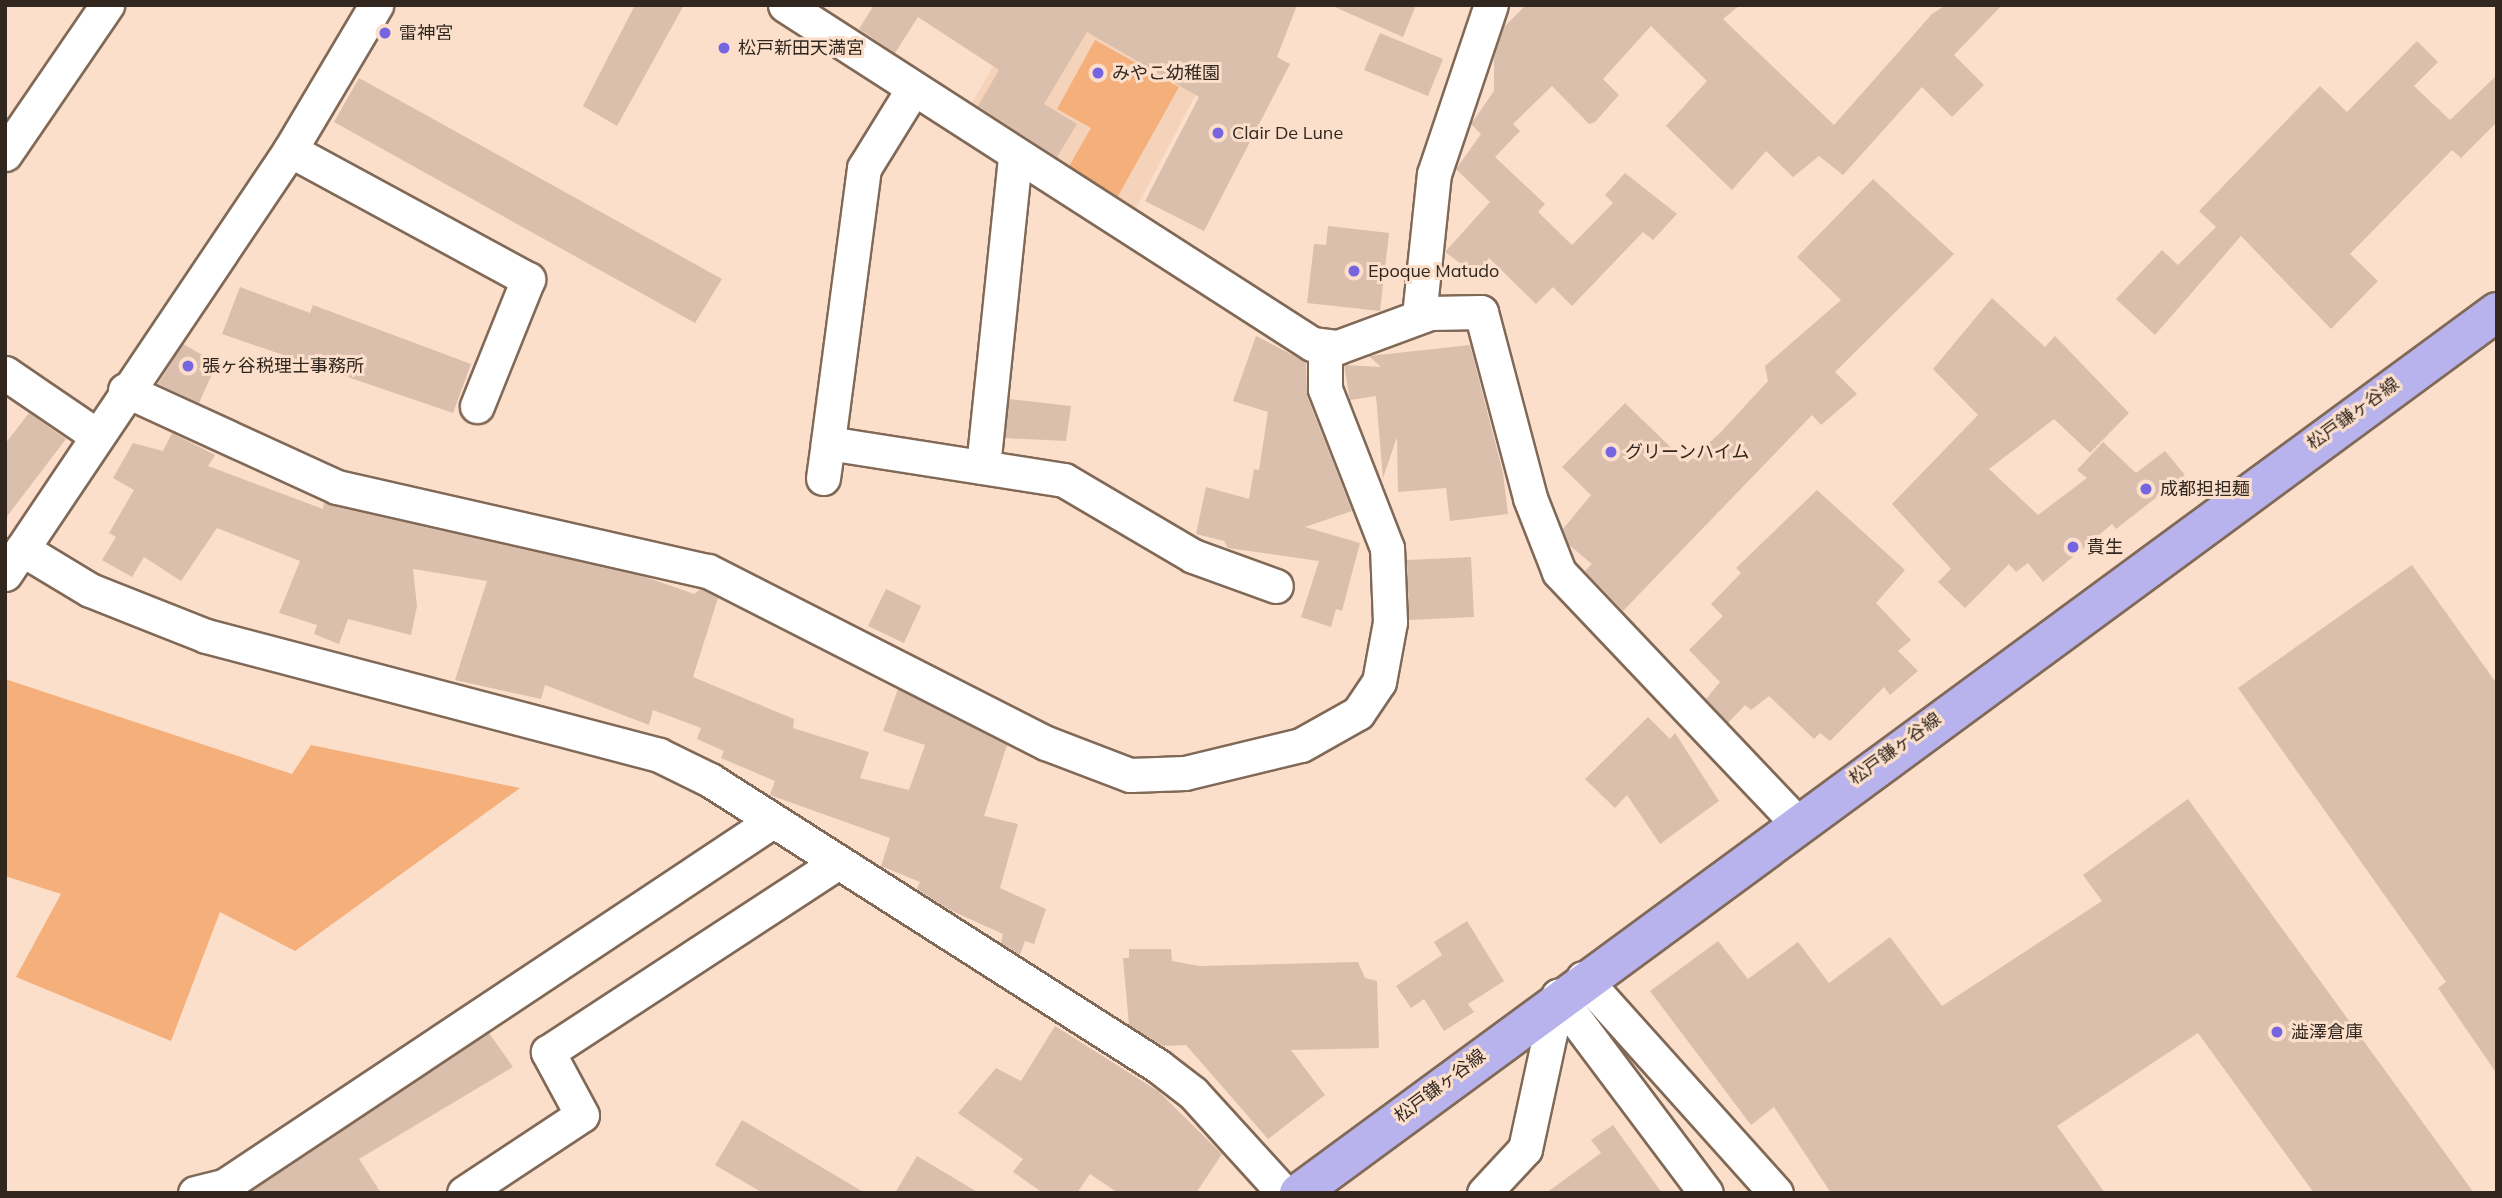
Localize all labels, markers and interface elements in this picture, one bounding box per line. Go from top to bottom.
place label: 雷神宮 [399,22,453,44]
marker: 雷神宮 [377,25,393,41]
place label: 松戸新田天満宮 [738,37,864,59]
marker: 松戸新田天満宮 [716,40,732,56]
place label: みやこ幼稚園 [1112,62,1220,84]
marker: みやこ幼稚園 [1090,65,1106,81]
place label: Clair De Lune [1232,122,1343,144]
marker: Clair De Lune [1210,125,1226,141]
place label: Epoque Matudo [1368,260,1499,282]
marker: Epoque Matudo [1346,263,1362,279]
place label: 張ヶ谷税理士事務所 [202,355,364,377]
marker: 張ヶ谷税理士事務所 [180,358,196,374]
street label: 松戸鎌ヶ谷線 [2303,374,2403,454]
place label: グリーンハイム [1625,441,1751,463]
marker: グリーンハイム [1603,444,1619,460]
place label: 成都担担麺 [2160,478,2250,500]
marker: 成都担担麺 [2138,481,2154,497]
place label: 貴生 [2087,536,2123,558]
marker: 貴生 [2065,539,2081,555]
street label: 松戸鎌ヶ谷線 [1845,709,1945,789]
place label: 澁澤倉庫 [2291,1021,2363,1043]
marker: 澁澤倉庫 [2269,1024,2285,1040]
street label: 松戸鎌ヶ谷線 [1390,1045,1490,1127]

